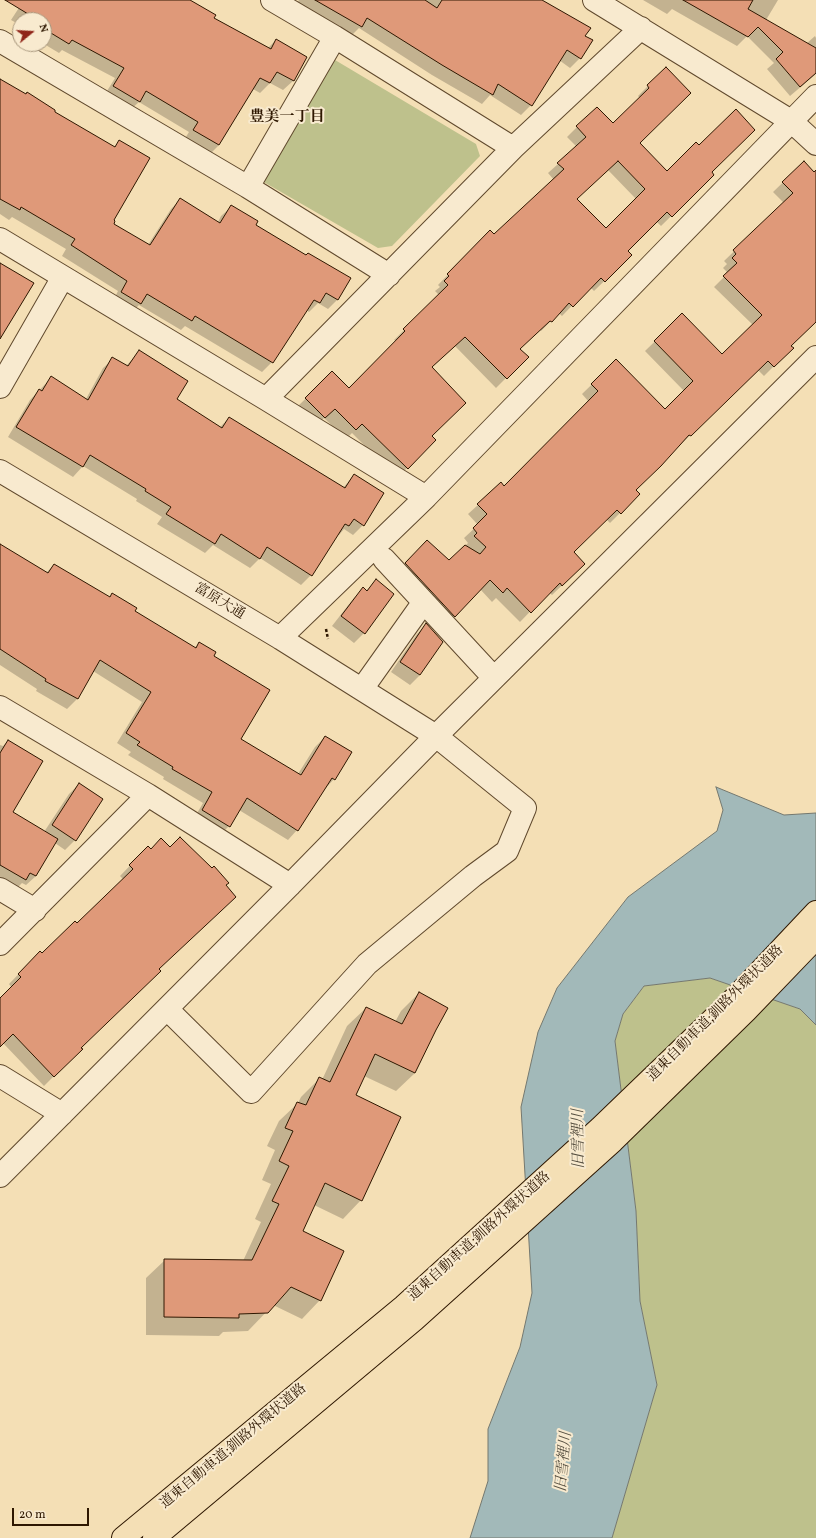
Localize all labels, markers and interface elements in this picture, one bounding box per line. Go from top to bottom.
north arrow [12,12,52,52]
text: N [35,22,51,35]
district label: 豊美一丁目 [250,109,324,127]
street label: 富原大通 [191,580,247,624]
street label: 道東自動車道;釧路外環状道路 [644,942,788,1086]
water label: 旧雪裡川 [570,1109,590,1169]
street label: 道東自動車道;釧路外環状道路 [405,1169,555,1305]
street label: 道東自動車道;釧路外環状道路 [158,1381,310,1513]
water label: 旧雪裡川 [553,1431,577,1493]
scale bar [14,1500,91,1526]
text: 20 m [19,1507,46,1523]

